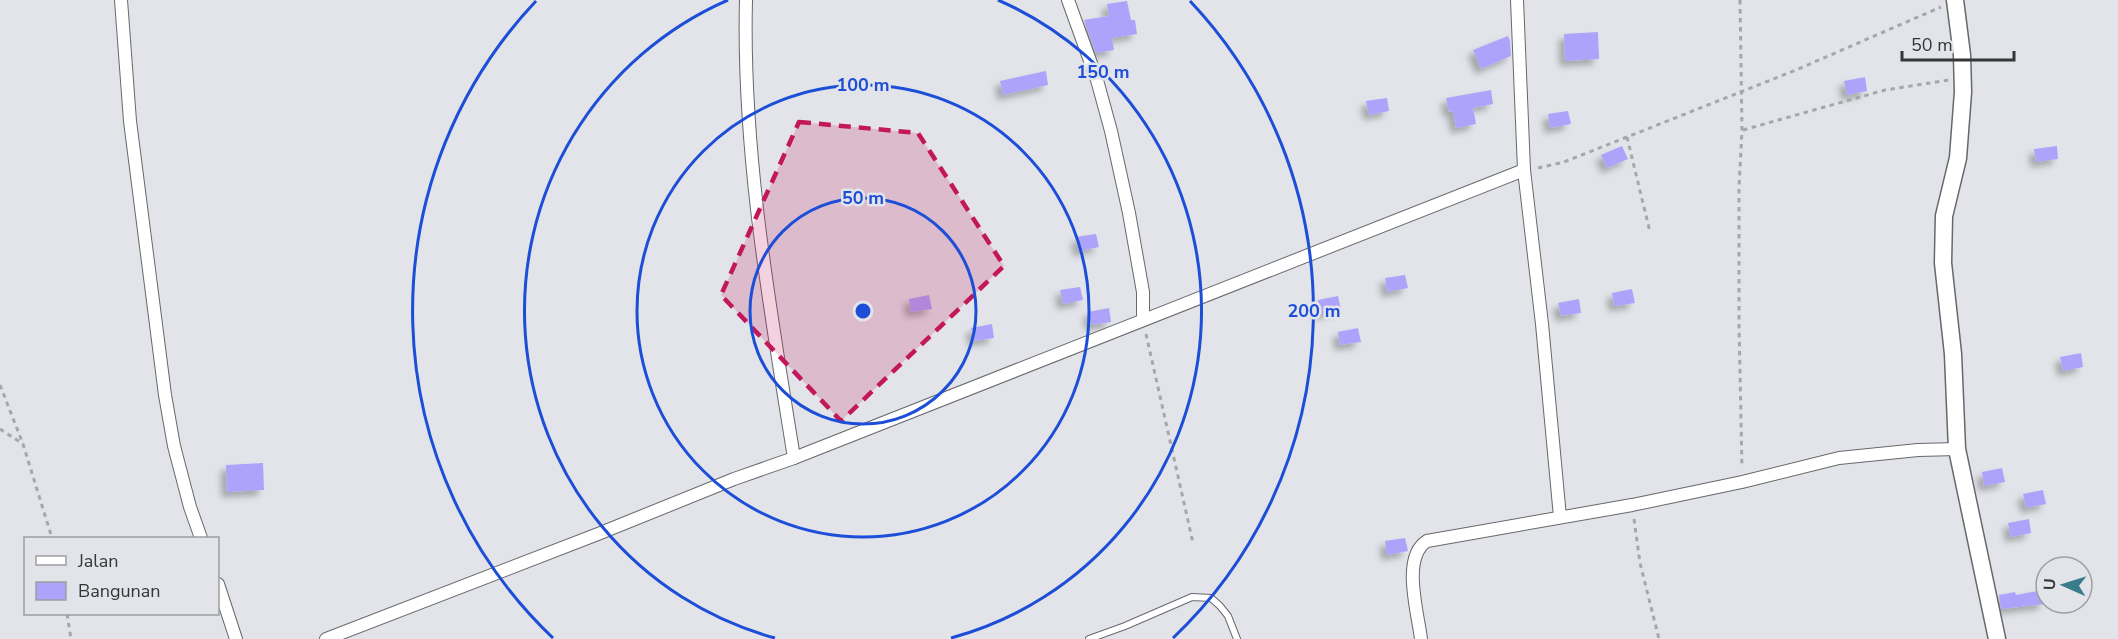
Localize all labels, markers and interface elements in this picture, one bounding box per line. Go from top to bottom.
scale bar [1902,24,2014,62]
text: 50 m [1911,33,1953,57]
text: 150 m [1076,60,1130,84]
text: 100 m [836,73,890,97]
text: 50 m [842,186,884,210]
text: 200 m [1287,299,1341,323]
centre of rings [853,301,873,321]
legend [24,537,219,615]
text: Jalan [77,549,118,573]
north arrow [2034,555,2094,615]
text: U [2039,578,2061,591]
text: Bangunan [78,579,161,603]

